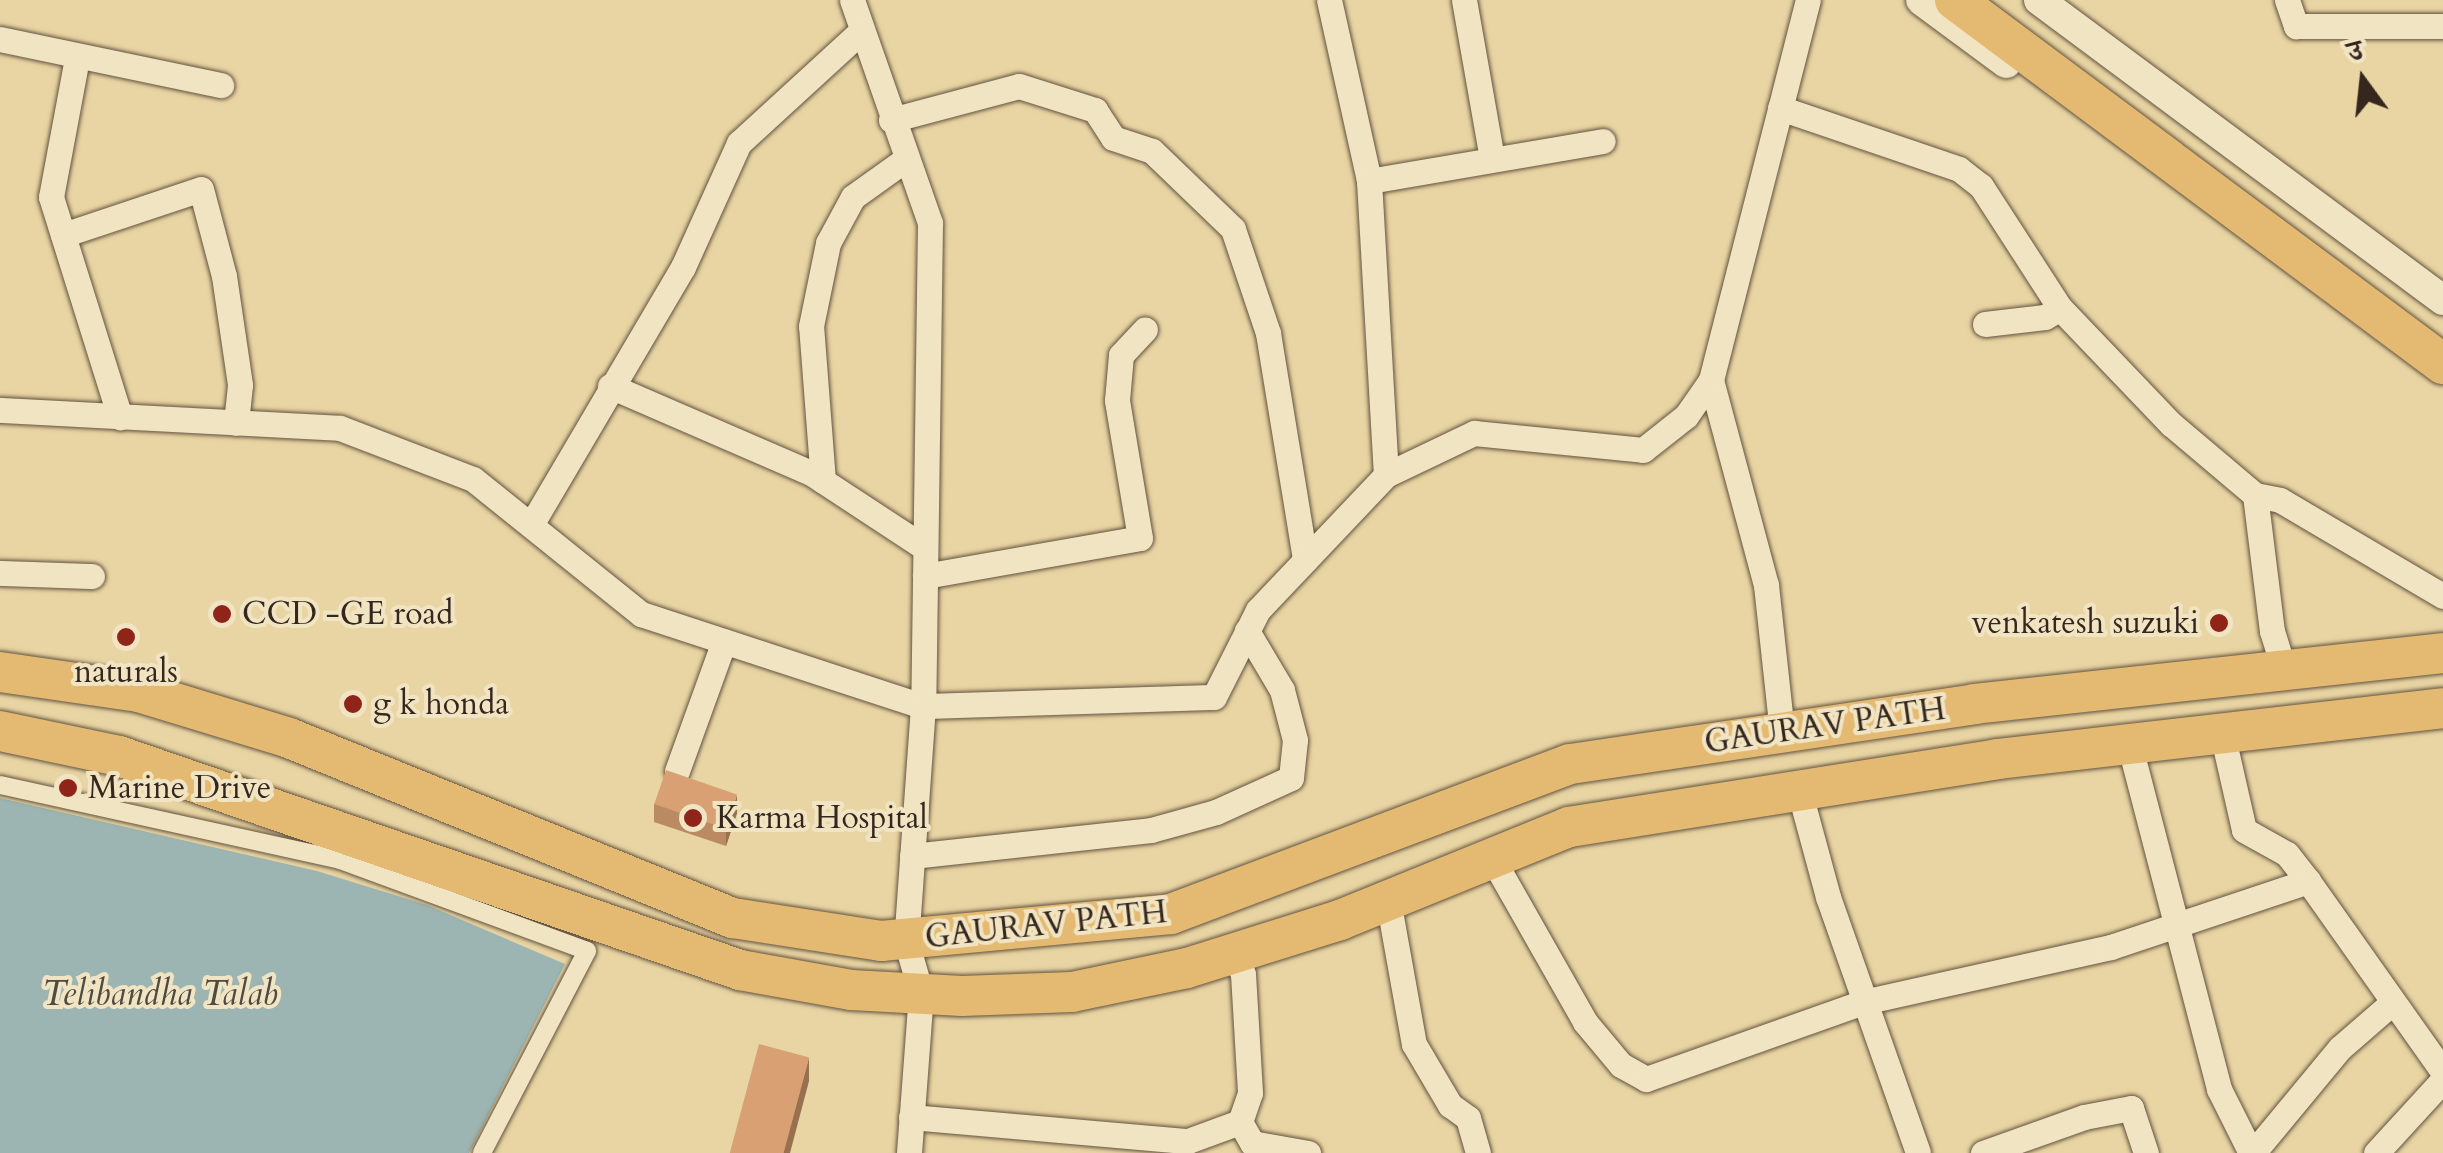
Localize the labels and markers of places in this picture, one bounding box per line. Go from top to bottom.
place label: CCD -GE road [242,595,453,633]
marker: CCD -GE road [211,603,233,625]
place label: venkatesh suzuki [1971,604,2199,642]
marker: venkatesh suzuki [2208,612,2230,634]
marker: naturals [115,626,137,648]
place label: naturals [74,653,178,691]
place label: g k honda [373,685,509,723]
marker: g k honda [342,693,364,715]
place label: Marine Drive [88,769,271,807]
marker: Marine Drive [57,777,79,799]
place label: Karma Hospital [716,799,928,837]
marker: Karma Hospital [680,805,706,831]

